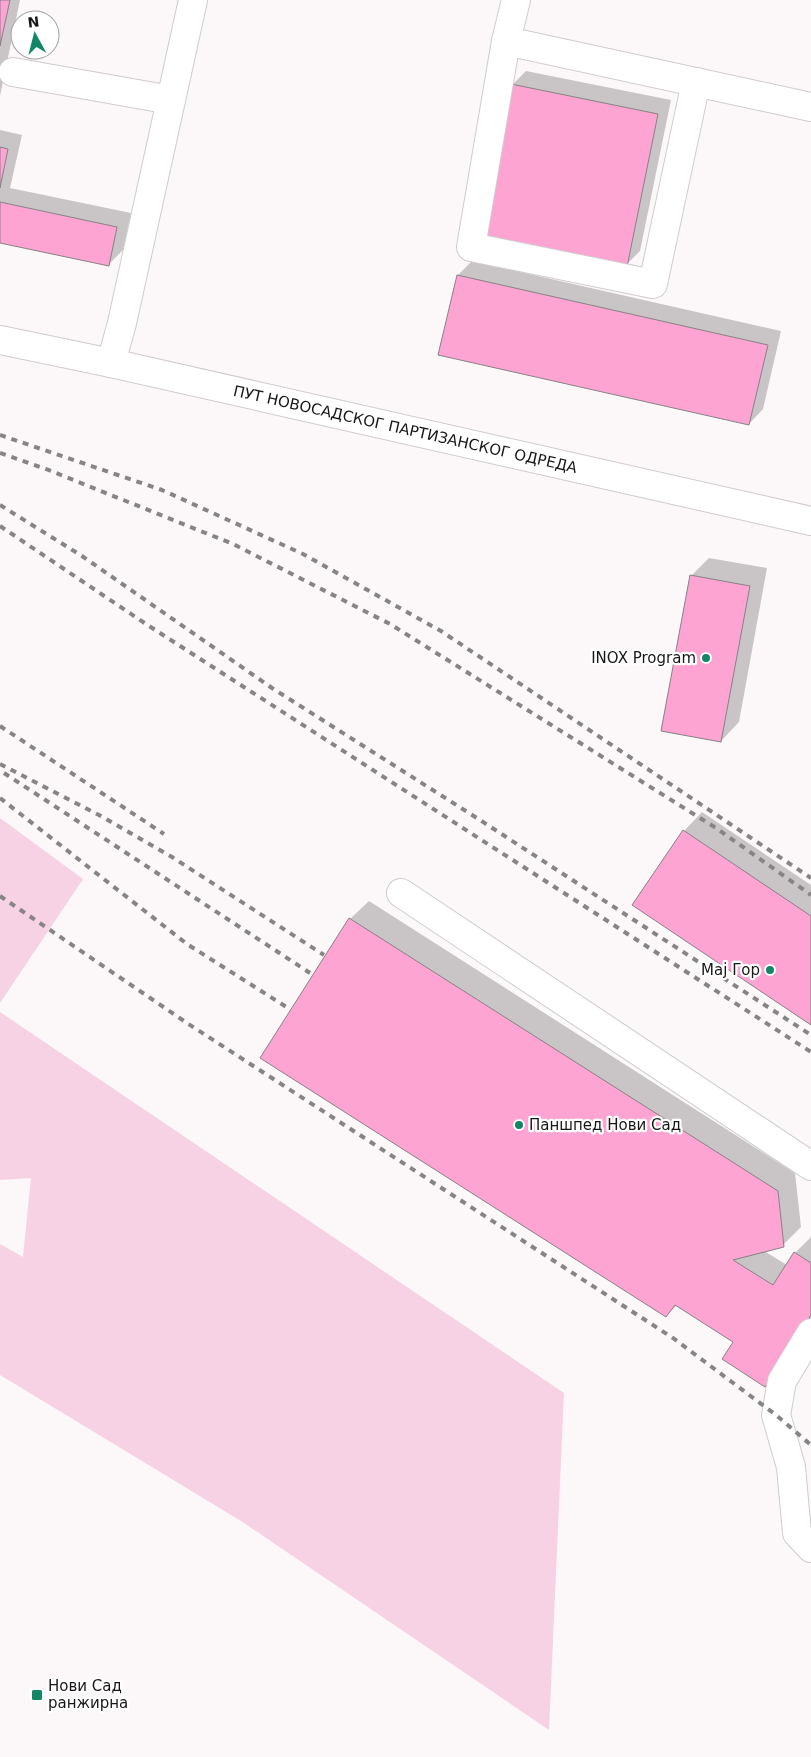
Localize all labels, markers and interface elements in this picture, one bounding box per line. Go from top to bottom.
north arrow [10,10,60,60]
text: N [27,13,40,31]
street label: ПУТ НОВОСАДСКОГ ПАРТИЗАНСКОГ ОДРЕДА [232,382,580,477]
place label: INOX Program [591,649,696,667]
marker: INOX Program [700,652,712,664]
place label: Мај Гор [701,961,760,979]
marker: Мај Гор [764,964,776,976]
place label: Паншпед Нови Сад [529,1116,681,1134]
marker: Паншпед Нови Сад [513,1119,525,1131]
place label: Нови Сад ранжирна [48,1677,128,1712]
marker: Нови Сад ранжирна [30,1688,44,1702]

